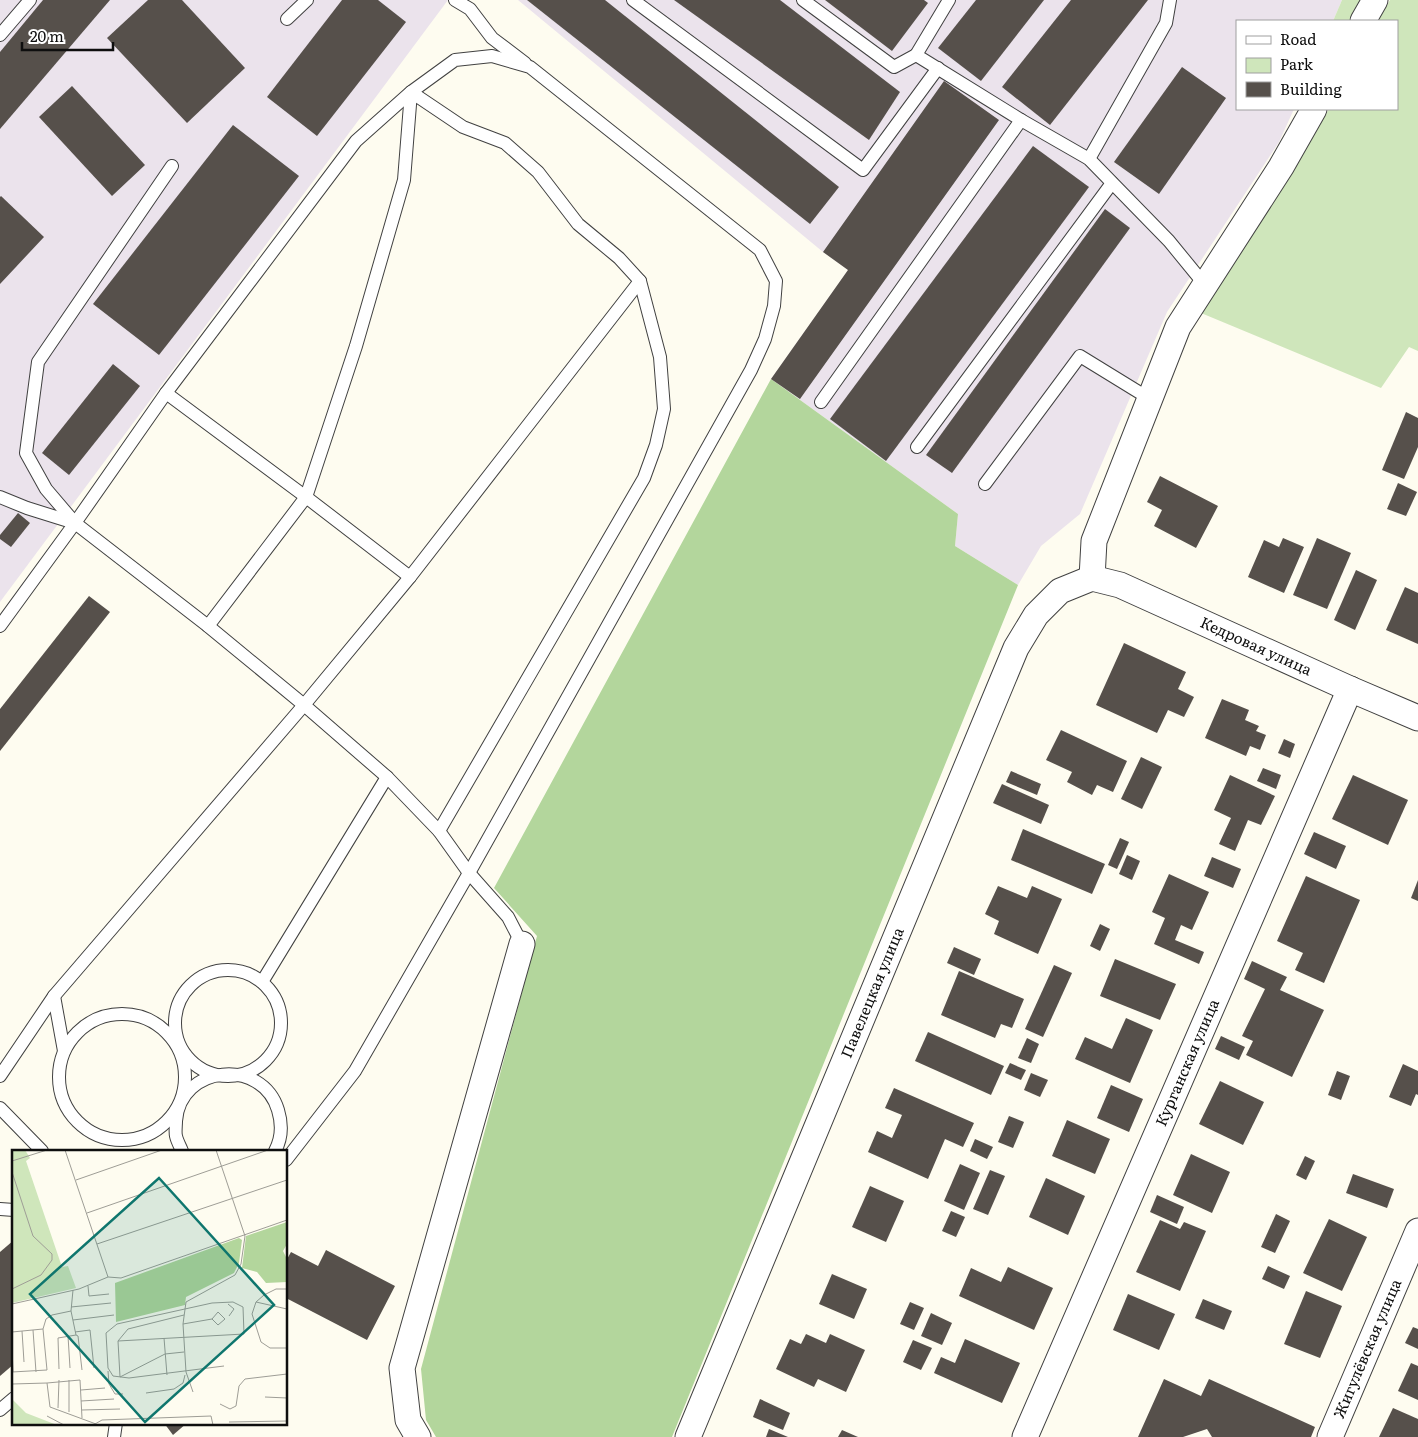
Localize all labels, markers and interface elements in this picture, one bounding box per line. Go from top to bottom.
scale bar [22,20,114,52]
legend [1236,20,1398,110]
text: 20 m [30,24,64,47]
text: Road [1280,27,1316,50]
text: Park [1280,52,1314,75]
text: Building [1280,77,1342,100]
street label: Кедровая улица [1197,610,1317,681]
street label: Павелецкая улица [834,923,909,1061]
street label: Курганская улица [1148,994,1224,1130]
inset map [12,1150,288,1424]
street label: Жигулёвская улица [1326,1274,1407,1421]

